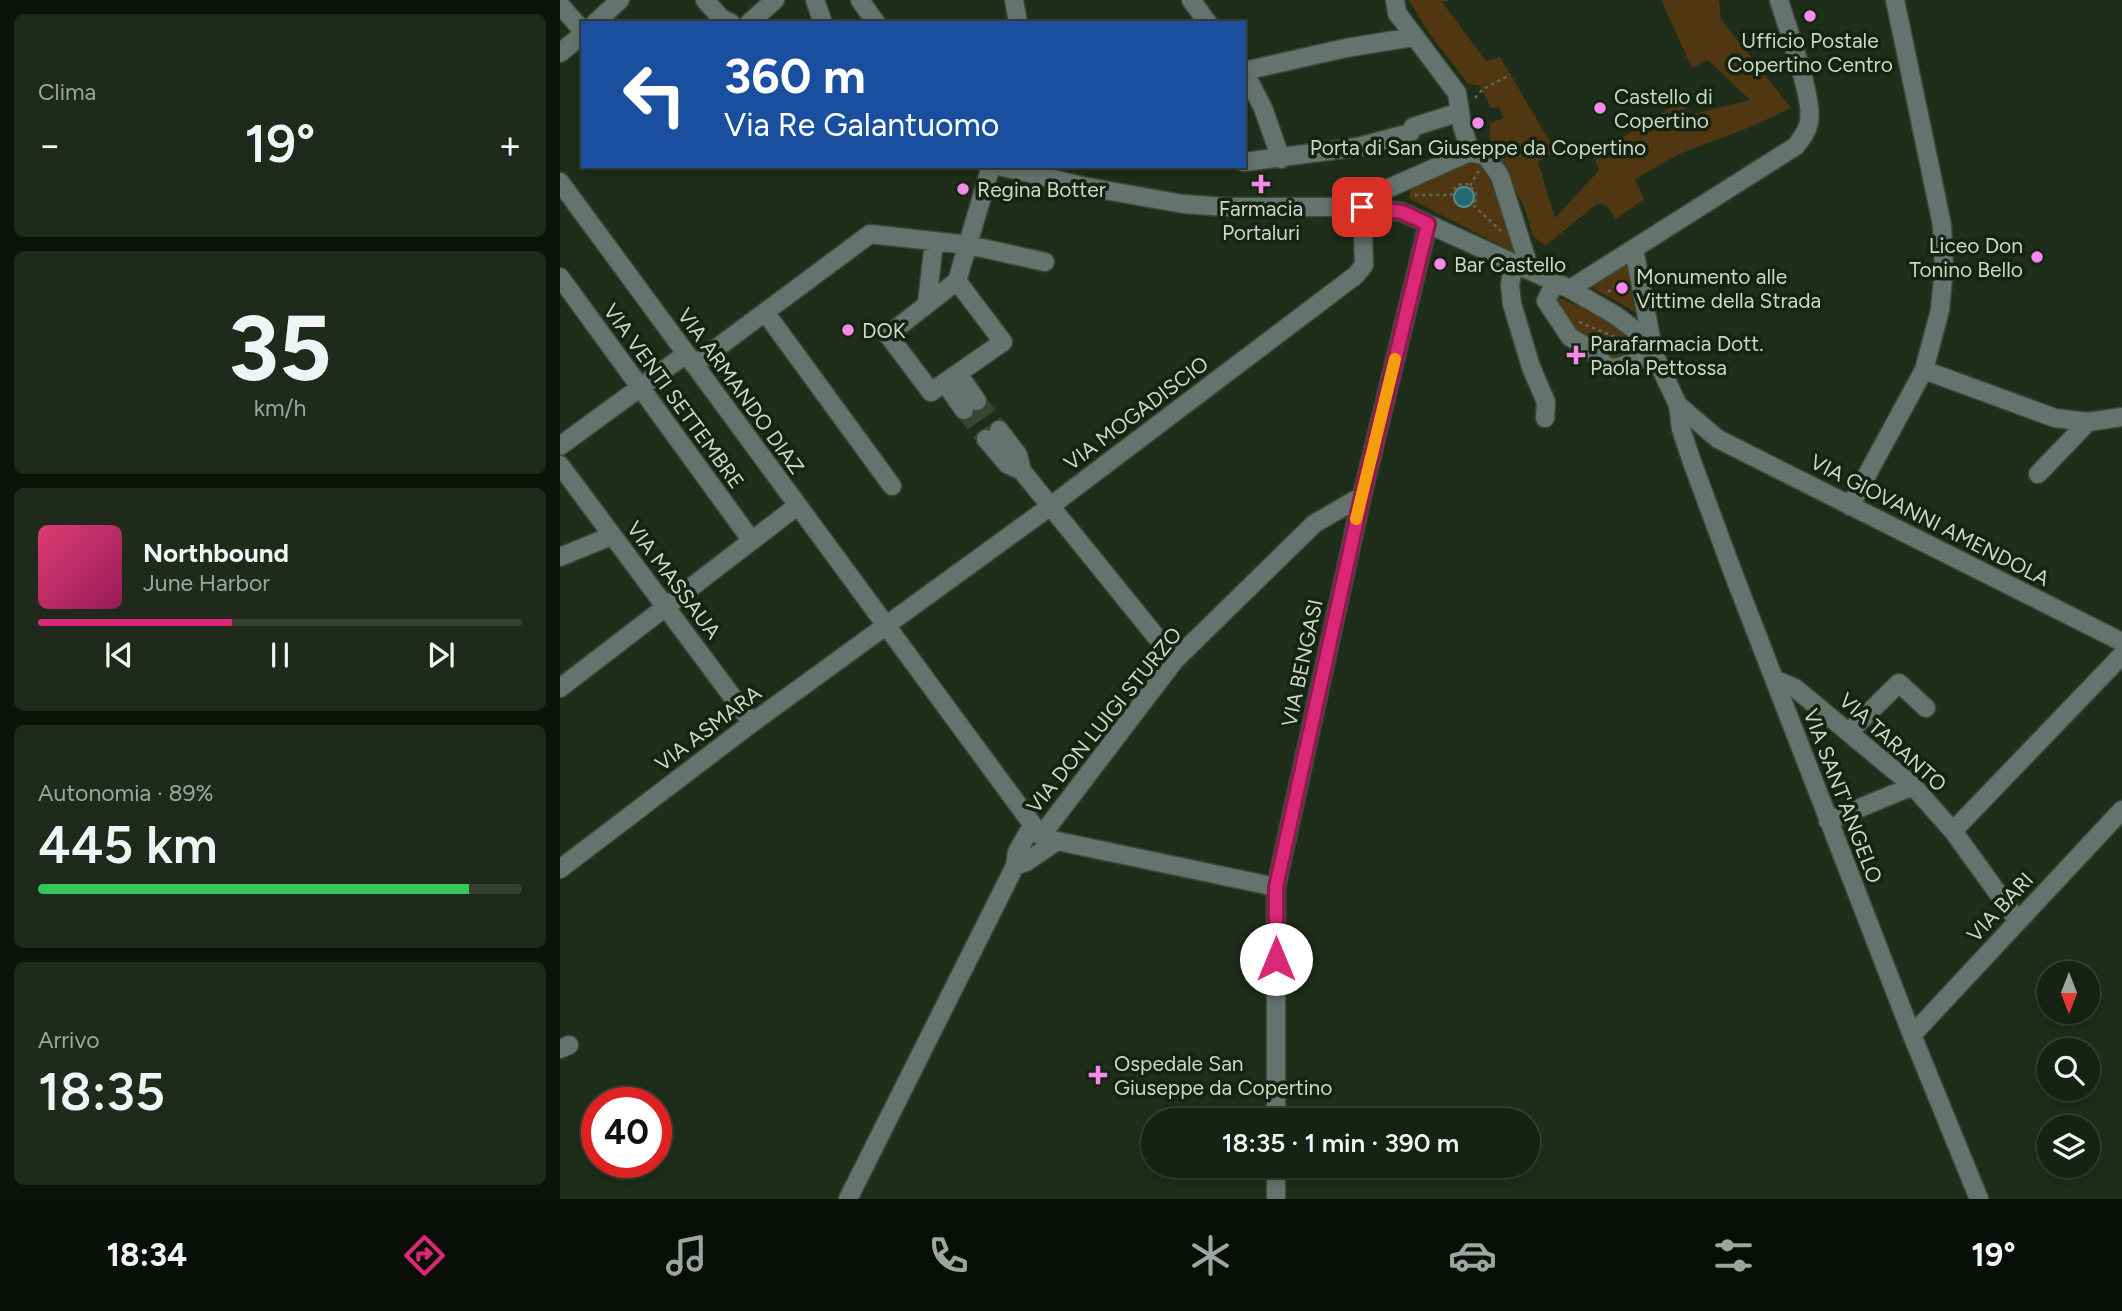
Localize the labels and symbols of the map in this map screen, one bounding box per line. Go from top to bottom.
marker: Ufficio Postale Copertino Centro [1802,8,1818,24]
place label: Ufficio Postale Copertino Centro [1727,28,1893,77]
place label: Castello di Copertino [1614,84,1713,133]
marker: Castello di Copertino [1592,100,1608,116]
marker: Porta di San Giuseppe da Copertino [1470,115,1486,131]
place label: Porta di San Giuseppe da Copertino [1310,135,1646,160]
marker: Farmacia Portaluri [1253,176,1269,192]
place label: Regina Botter [977,177,1106,202]
pin [1332,177,1392,237]
marker: Regina Botter [955,181,971,197]
place label: Farmacia Portaluri [1219,196,1303,245]
place label: Liceo Don Tonino Bello [1909,233,2023,282]
marker: Liceo Don Tonino Bello [2029,249,2045,265]
place label: Bar Castello [1454,252,1566,277]
marker: Bar Castello [1432,256,1448,272]
place label: Monumento alle Vittime della Strada [1636,264,1821,313]
marker: Monumento alle Vittime della Strada [1614,280,1630,296]
street label: VIA VENTI SETTEMBRE [599,299,749,493]
street label: VIA ARMANDO DIAZ [672,303,810,479]
place label: DOK [862,318,906,343]
marker: DOK [840,322,856,338]
place label: Parafarmacia Dott. Paola Pettossa [1590,331,1764,380]
marker: Parafarmacia Dott. Paola Pettossa [1568,347,1584,363]
street label: VIA MOGADISCIO [1059,351,1213,475]
street label: VIA GIOVANNI AMENDOLA [1806,449,2054,591]
street label: VIA MASSAUA [622,516,726,644]
street label: VIA BENGASI [1276,597,1328,729]
street label: VIA DON LUIGI STURZO [1021,622,1187,818]
street label: VIA ASMARA [650,680,766,776]
street label: VIA TARANTO [1834,687,1952,797]
street label: VIA SANT'ANGELO [1798,705,1888,887]
street label: VIA BARI [1962,867,2038,947]
position arrow [1239,922,1313,996]
north arrow [2037,961,2100,1024]
place label: Ospedale San Giuseppe da Copertino [1114,1051,1332,1100]
marker: Ospedale San Giuseppe da Copertino [1088,1065,1108,1085]
speed limit sign: 40 [581,1087,672,1178]

